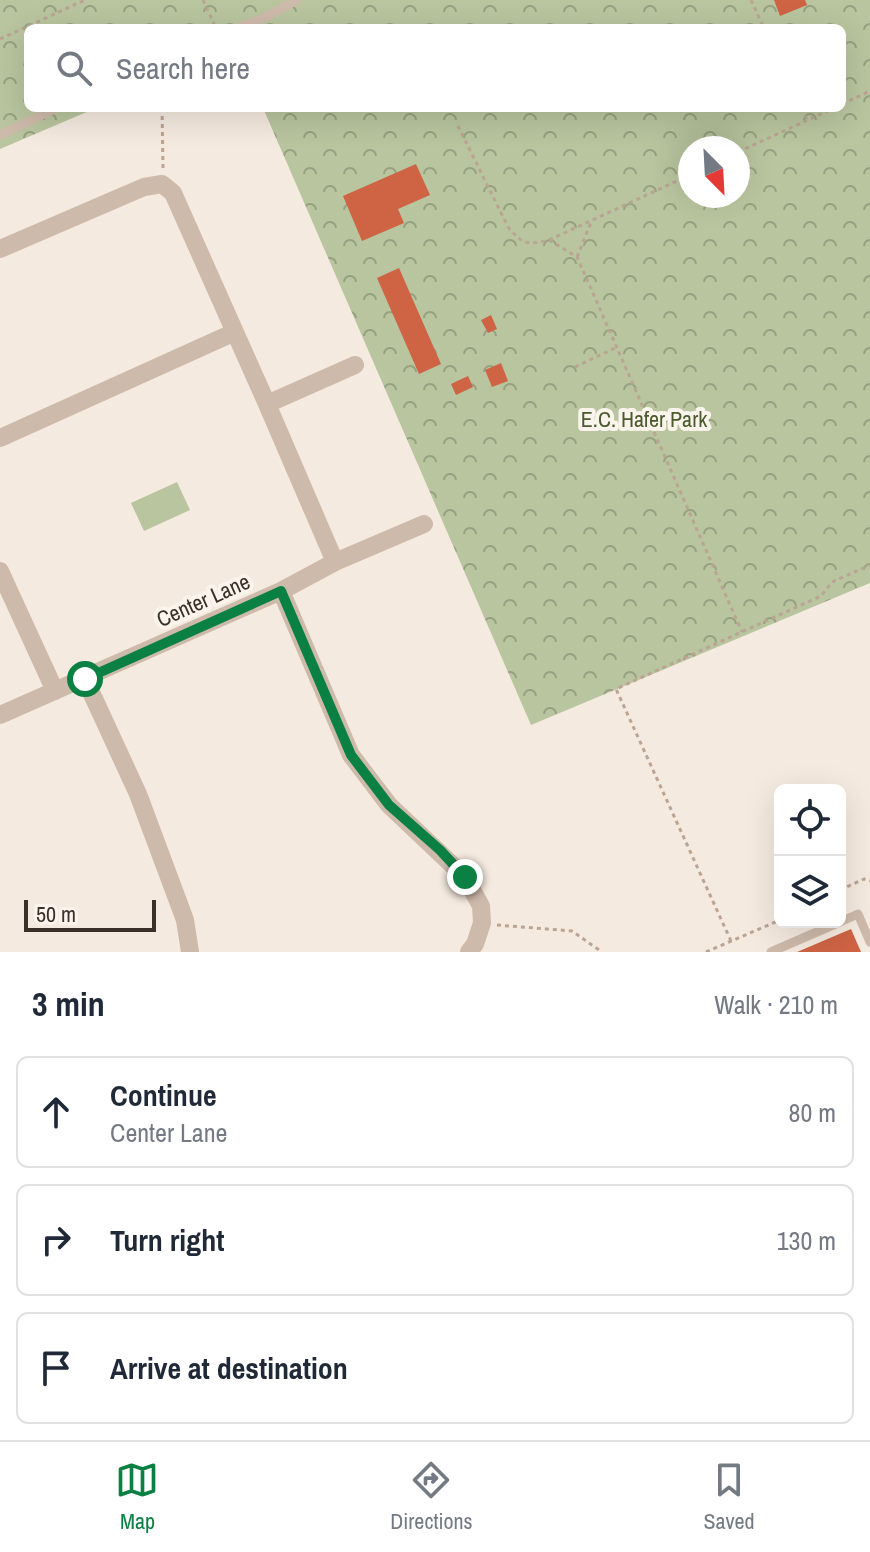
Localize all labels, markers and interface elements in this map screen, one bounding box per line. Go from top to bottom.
search box [24,24,846,112]
icon: search [52,46,96,90]
text: Search here [116,48,250,88]
north arrow [678,136,750,208]
park label: E.C. Hafer Park [581,404,708,434]
street label: Center Lane [152,566,254,634]
route start [67,661,103,697]
map controls [774,784,846,928]
button: locate [774,784,846,856]
button: layers [774,856,846,928]
route end [447,859,483,895]
scale bar [24,896,156,932]
text: 50 m [36,899,76,929]
text: 3 min [32,981,105,1027]
text: Walk · 210 m [714,987,838,1022]
text: Continue [110,1075,217,1115]
icon: ahead [34,1090,78,1134]
text: 80 m [789,1095,836,1130]
text: Center Lane [110,1115,227,1150]
icon: right [34,1218,78,1262]
text: Turn right [110,1220,224,1260]
text: 130 m [777,1223,836,1258]
icon: arrive [34,1346,78,1390]
text: Arrive at destination [110,1348,348,1388]
tab: Map [115,1458,159,1536]
tab: Directions [390,1458,473,1536]
tab: Saved [703,1458,755,1536]

